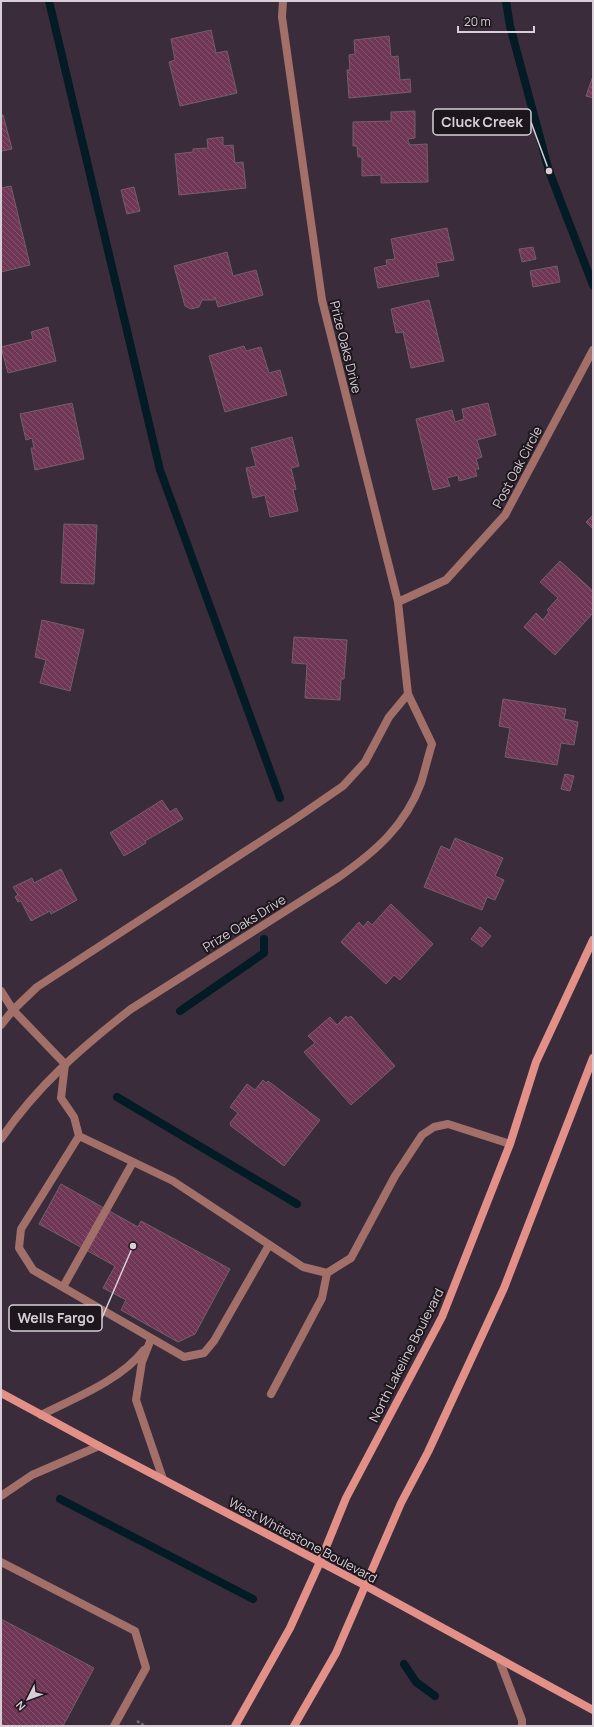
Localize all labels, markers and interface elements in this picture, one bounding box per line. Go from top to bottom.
scale bar [458,8,534,34]
text: 20 m [464,13,491,30]
callout: Cluck Creek [433,109,531,135]
text: Cluck Creek [441,112,523,131]
street label: Prize Oaks Drive [326,299,366,396]
street label: Post Oak Circle [488,423,546,511]
street label: Prize Oaks Drive [199,890,289,956]
street label: North Lakeline Boulevard [364,1285,448,1425]
callout: Wells Fargo [9,1305,102,1331]
text: Wells Fargo [17,1308,95,1327]
street label: West Whitestone Boulevard [226,1493,380,1587]
north arrow [8,1679,48,1719]
text: N [12,1698,28,1714]

